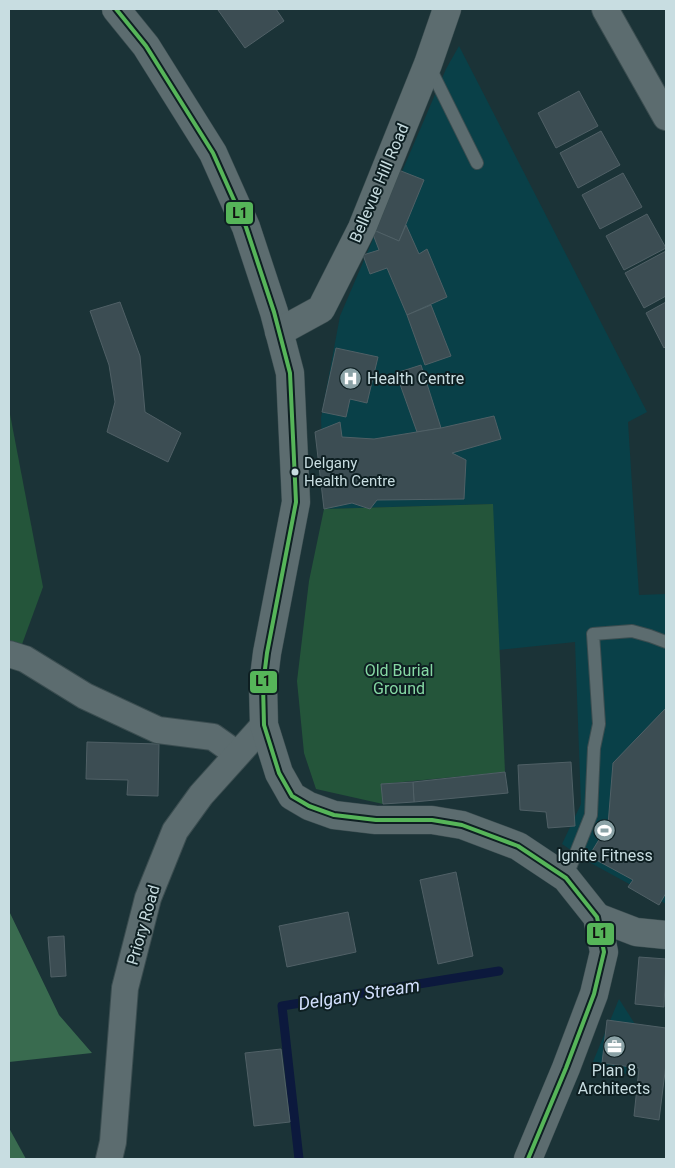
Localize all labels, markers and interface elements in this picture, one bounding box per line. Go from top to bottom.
street label: Bellevue Hill Road [345,121,413,245]
line badge: L1 [225,201,254,225]
text: L1 [232,205,248,221]
hospital icon: Health Centre [339,366,363,390]
place label: Health Centre [367,369,464,388]
place label: Delgany Health Centre [304,454,395,490]
marker: Delgany Health Centre [290,467,300,477]
park label: Old Burial Ground [365,661,433,698]
line badge: L1 [249,670,278,694]
text: L1 [255,673,271,689]
sports icon: Ignite Fitness [593,819,617,843]
place label: Ignite Fitness [557,846,653,865]
street label: Priory Road [123,883,163,967]
line badge: L1 [586,922,615,946]
text: L1 [592,925,608,941]
water label: Delgany Stream [297,974,421,1014]
office icon: Plan 8 Architects [602,1034,626,1058]
place label: Plan 8 Architects [578,1061,650,1098]

